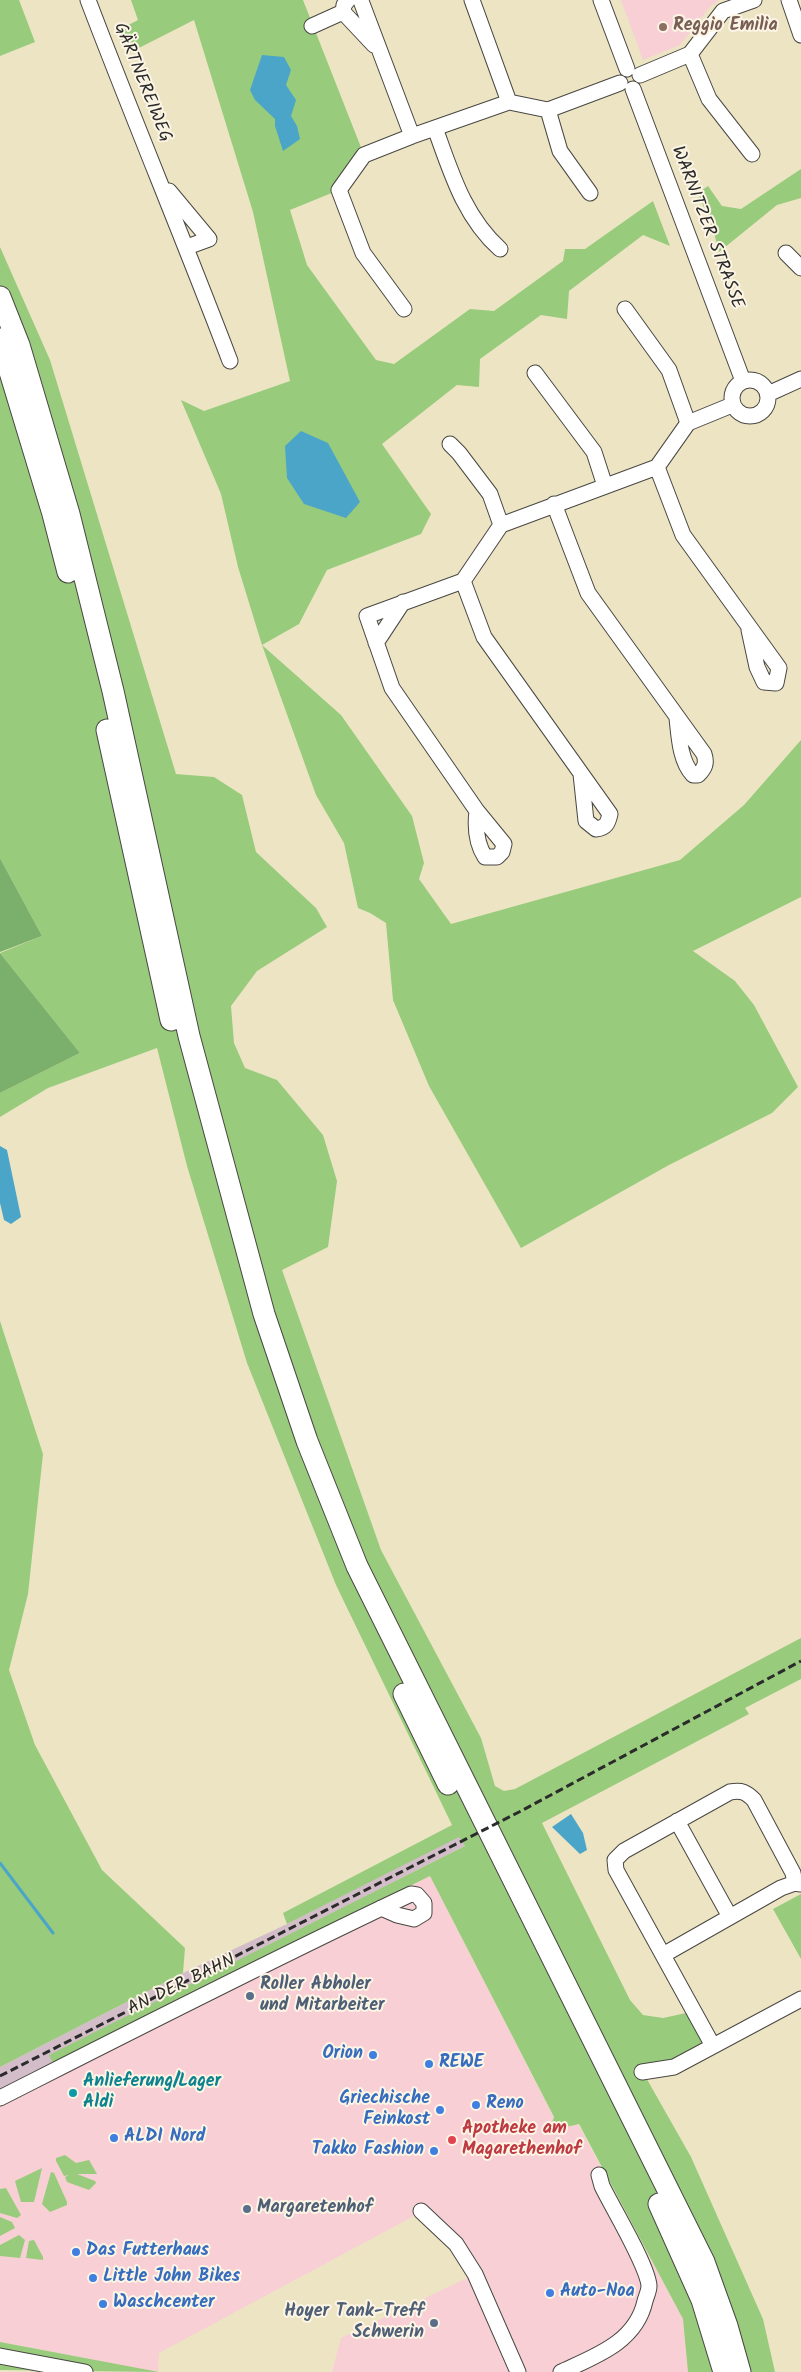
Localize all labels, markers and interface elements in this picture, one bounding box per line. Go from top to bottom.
place label: Reggio Emilia [673,16,778,38]
street label: GÄRTNEREIWEG [107,20,175,146]
marker: Reggio Emilia [657,21,669,33]
street label: WARNITZER STRASSE [665,144,747,312]
street label: AN DER BAHN [125,1951,239,2021]
place label: Roller Abholer und Mitarbeiter [260,1975,385,2018]
marker: Roller Abholer und Mitarbeiter [244,1990,256,2002]
place label: Orion [322,2044,363,2066]
marker: Orion [367,2049,379,2061]
place label: REWE [439,2053,484,2075]
marker: REWE [423,2058,435,2070]
place label: Anlieferung/Lager Aldi [83,2072,221,2114]
marker: Anlieferung/Lager Aldi [67,2087,79,2099]
place label: Griechische Feinkost [340,2089,430,2132]
place label: Reno [486,2094,524,2116]
marker: Reno [470,2099,482,2111]
marker: Griechische Feinkost [434,2104,446,2116]
place label: Apotheke am Magarethenhof [462,2119,581,2162]
place label: ALDI Nord [124,2127,205,2149]
marker: ALDI Nord [108,2132,120,2144]
marker: Apotheke am Magarethenhof [446,2134,458,2146]
place label: Takko Fashion [312,2140,424,2162]
marker: Takko Fashion [428,2145,440,2157]
place label: Margaretenhof [257,2198,372,2220]
marker: Margaretenhof [241,2203,253,2215]
place label: Das Futterhaus [86,2241,209,2263]
marker: Das Futterhaus [70,2246,82,2258]
place label: Little John Bikes [103,2267,240,2289]
marker: Little John Bikes [87,2272,99,2284]
place label: Auto-Noa [560,2282,635,2304]
marker: Auto-Noa [544,2287,556,2299]
place label: Waschcenter [113,2293,215,2315]
marker: Waschcenter [97,2298,109,2310]
place label: Hoyer Tank-Treff Schwerin [284,2302,424,2344]
marker: Hoyer Tank-Treff Schwerin [428,2317,440,2329]

